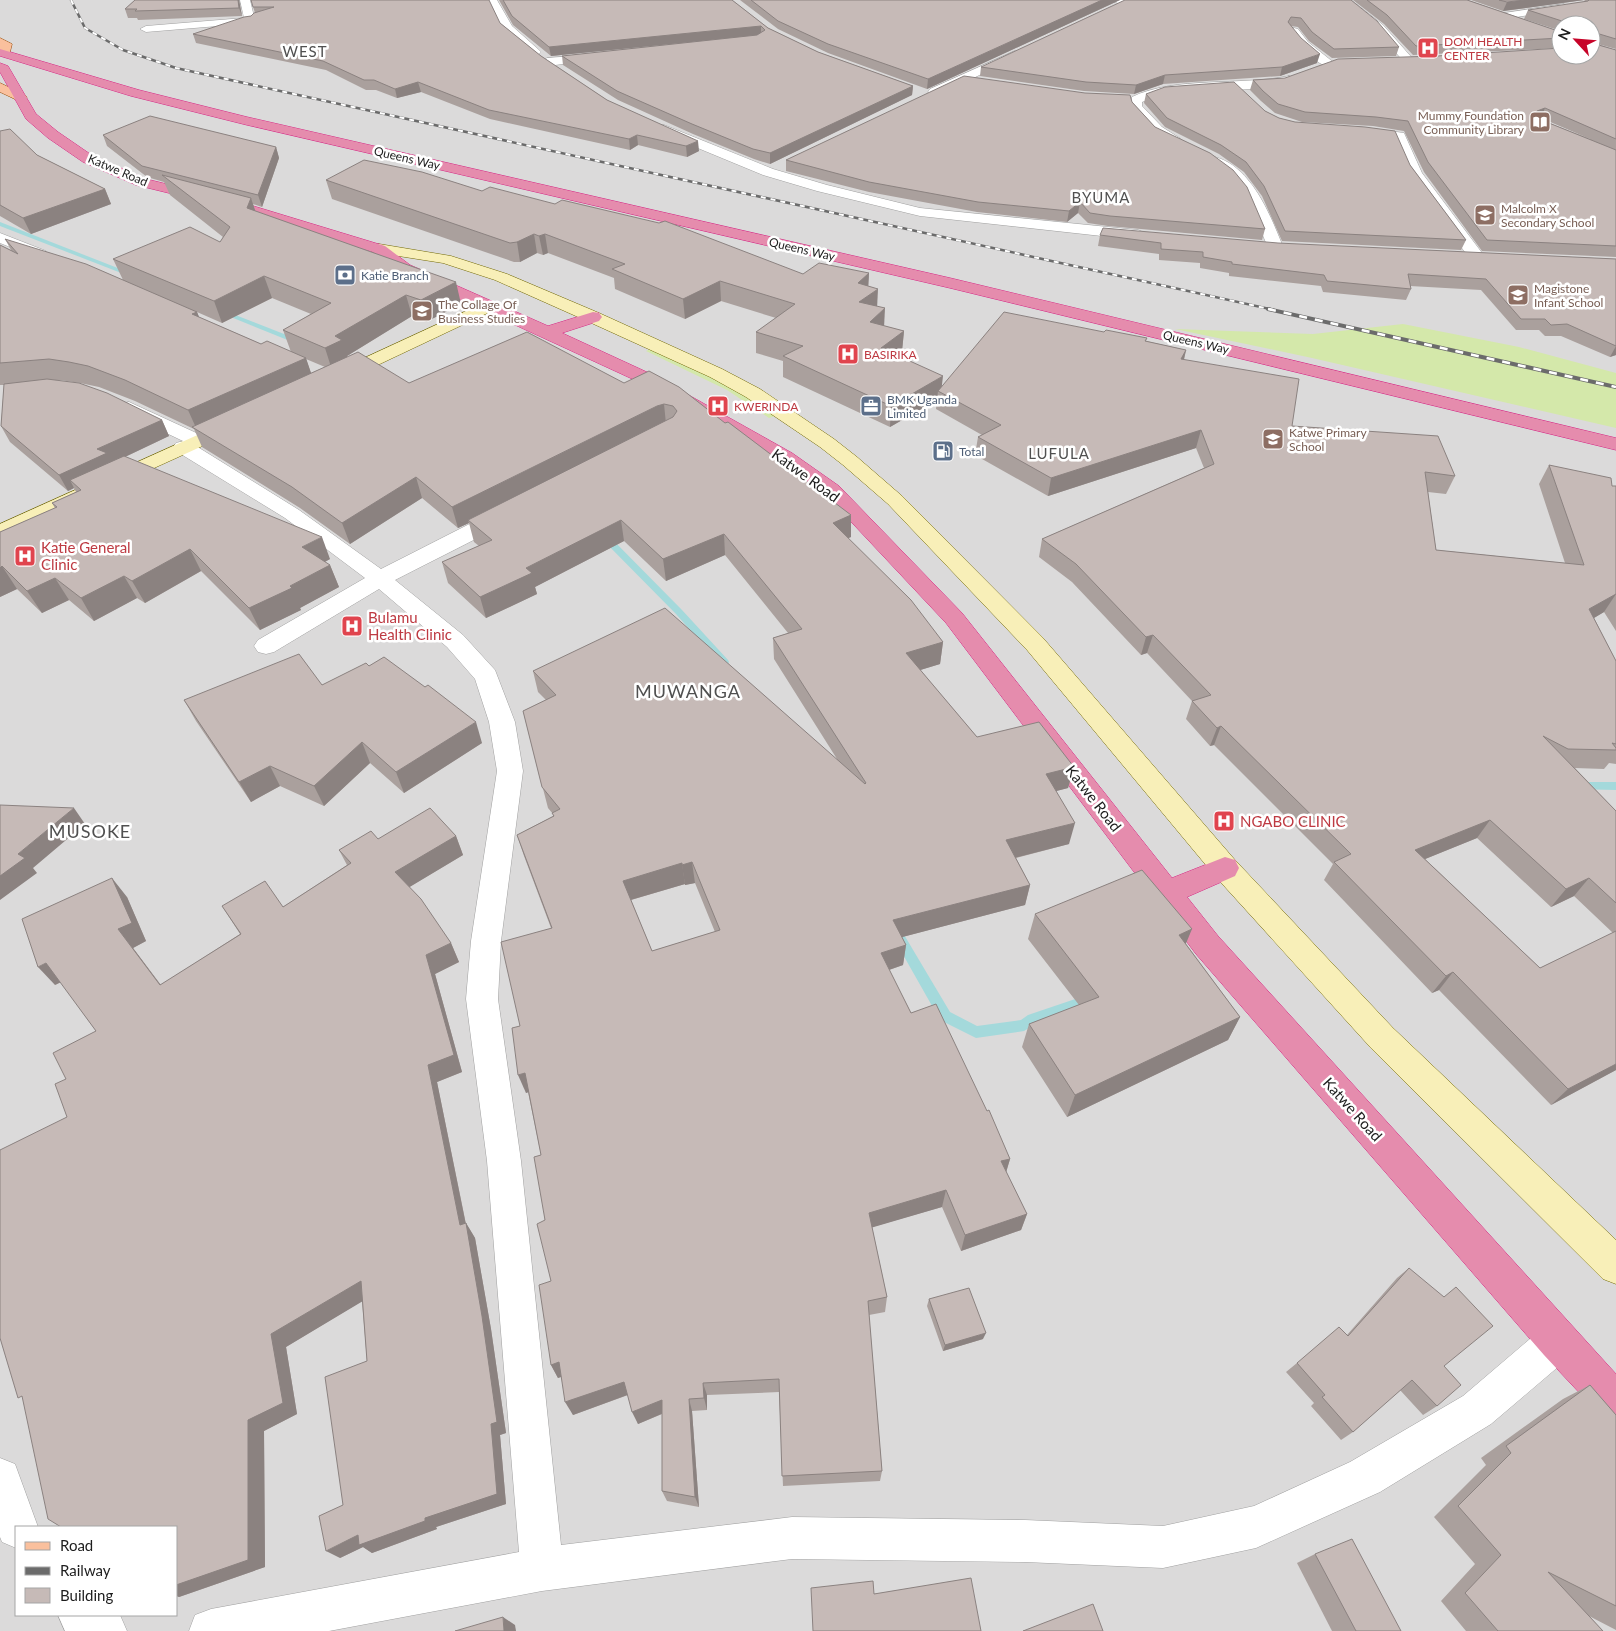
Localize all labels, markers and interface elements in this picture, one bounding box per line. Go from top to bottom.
north arrow [1551,15,1601,65]
text: N [1554,26,1574,43]
place label: DOM HEALTH CENTER [1444,34,1522,63]
hospital icon: DOM HEALTH CENTER [1416,36,1440,60]
district label: WEST [282,42,328,60]
place label: Mummy Foundation Community Library [1418,108,1525,137]
library icon: Mummy Foundation Community Library [1528,110,1552,134]
street label: Queens Way [372,143,442,173]
street label: Katwe Road [86,151,150,189]
district label: BYUMA [1072,188,1130,206]
place label: Malcolm X Secondary School [1501,201,1594,230]
school or university icon: Malcolm X Secondary School [1473,203,1497,227]
street label: Queens Way [767,234,837,264]
bank icon: Katie Branch [333,263,357,287]
place label: Katie Branch [361,268,429,283]
place label: Magistone Infant School [1534,281,1603,310]
school or university icon: Magistone Infant School [1506,283,1530,307]
place label: The Collage Of Business Studies [438,297,525,326]
school or university icon: The Collage Of Business Studies [410,299,434,323]
street label: Queens Way [1161,327,1231,357]
hospital icon: BASIRIKA [836,342,860,366]
place label: BASIRIKA [864,347,917,362]
place label: BMK Uganda Limited [887,392,957,421]
hospital icon: KWERINDA [706,394,730,418]
office icon: BMK Uganda Limited [859,394,883,418]
place label: KWERINDA [734,399,799,414]
place label: Katwe Primary School [1289,425,1367,454]
school or university icon: Katwe Primary School [1261,427,1285,451]
fuel station icon: Total [931,439,955,463]
street label: Katwe Road [769,444,843,506]
place label: Total [959,444,984,459]
district label: LUFULA [1028,444,1090,462]
place label: Katie General Clinic [41,538,131,573]
hospital icon: Katie General Clinic [13,544,37,568]
place label: Bulamu Health Clinic [368,608,452,643]
hospital icon: Bulamu Health Clinic [340,614,364,638]
district label: MUWANGA [635,680,741,702]
street label: Katwe Road [1062,761,1126,835]
hospital icon: NGABO CLINIC [1212,809,1236,833]
place label: NGABO CLINIC [1240,812,1346,830]
district label: MUSOKE [49,820,131,842]
street label: Katwe Road [1320,1073,1386,1145]
legend [15,1526,178,1616]
text: Road [60,1536,93,1554]
text: Railway [60,1561,111,1579]
text: Building [60,1586,113,1604]

